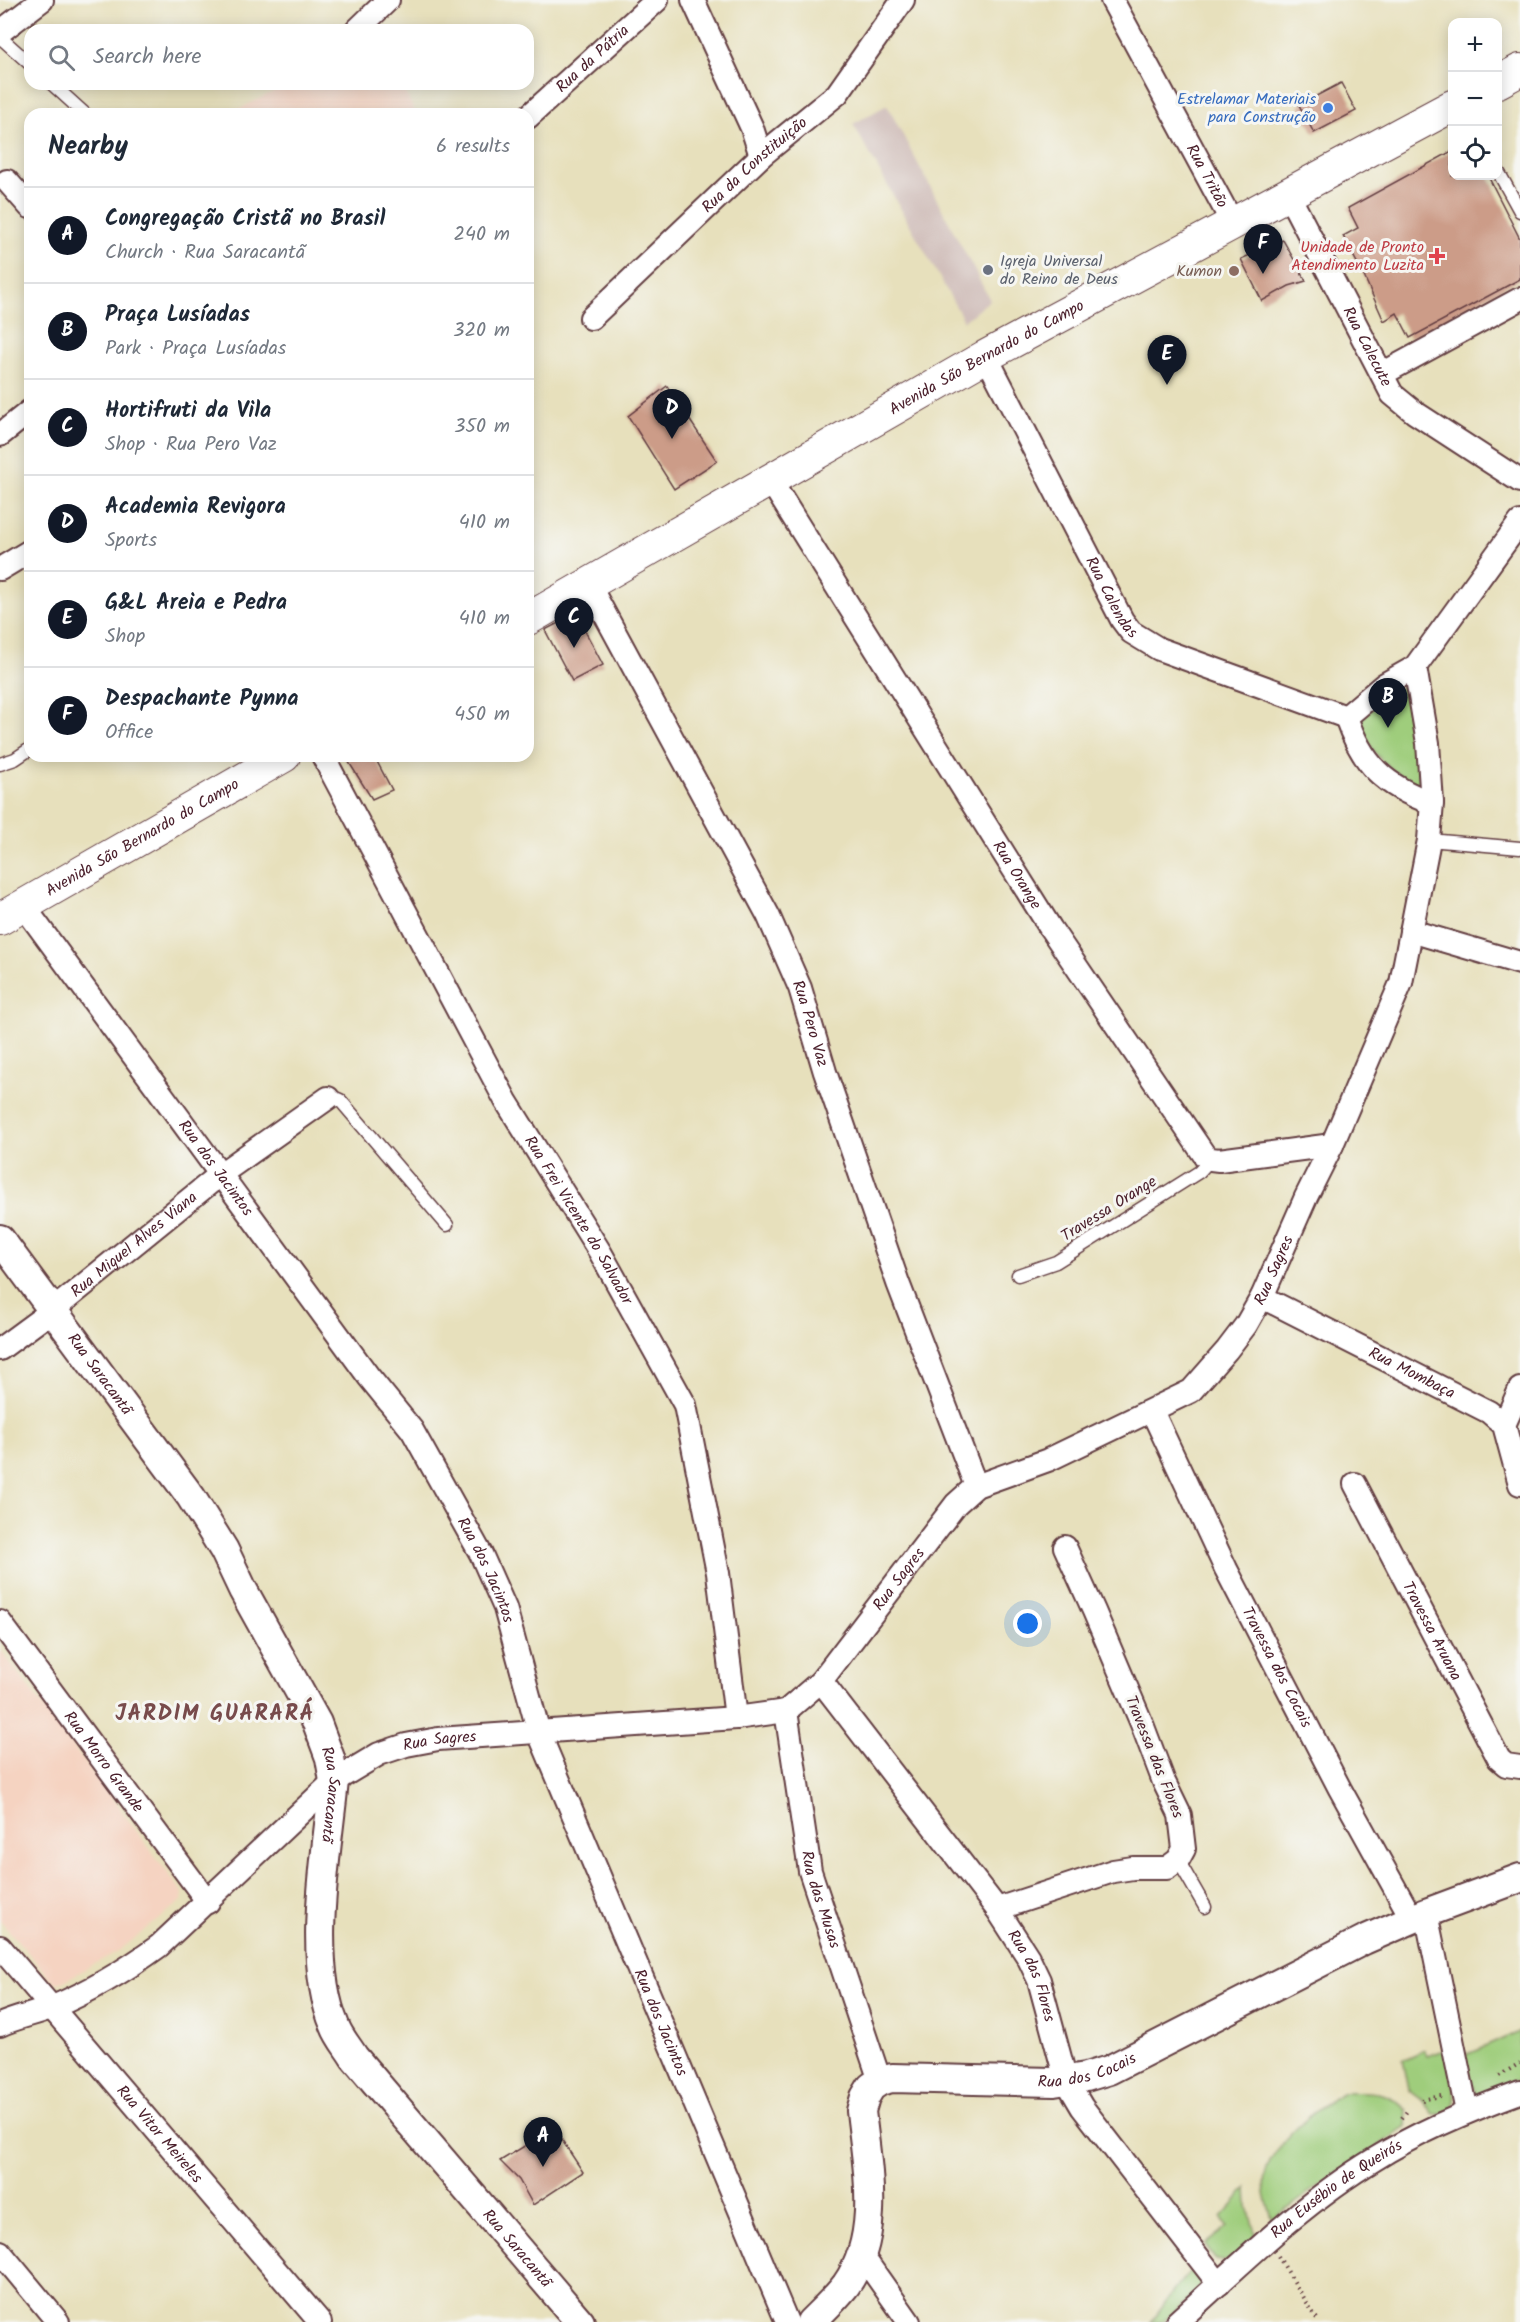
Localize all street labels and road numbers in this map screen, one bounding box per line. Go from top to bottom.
street label: Rua da Pátria [550,18,635,99]
street label: Rua da Constituição [696,111,813,219]
street label: Rua Tritão [1179,139,1235,213]
street label: Avenida São Bernardo do Campo [884,293,1089,422]
street label: Rua Calecute [1336,302,1399,391]
street label: Rua Calendas [1079,552,1142,645]
street label: Avenida São Bernardo do Campo [41,772,244,903]
street label: Rua Orange [986,836,1048,914]
street label: Rua Pero Vaz [785,976,835,1070]
street label: Rua dos Jacintos [172,1114,260,1222]
street label: Rua Frei Vicente do Salvador [518,1131,640,1311]
street label: Travessa Orange [1056,1170,1162,1248]
street label: Rua Miguel Alves Viana [65,1185,203,1304]
street label: Rua Sagres [1247,1231,1300,1310]
street label: Rua Saracantã [61,1328,140,1422]
street label: Rua Mombaça [1364,1340,1460,1405]
street label: Rua dos Jacintos [450,1513,521,1626]
street label: Rua Sagres [866,1542,931,1616]
street label: Travessa Aruana [1396,1577,1468,1685]
street label: Travessa dos Cocais [1235,1602,1319,1732]
street label: Travessa das Flores [1118,1692,1190,1822]
street label: Rua Morro Grande [58,1705,150,1818]
street label: Rua Sagres [401,1724,477,1758]
street label: Rua Saracantã [314,1743,347,1845]
street label: Rua das Musas [795,1849,847,1952]
street label: Rua das Flores [1001,1925,1062,2025]
street label: Rua dos Jacintos [627,1965,695,2080]
street label: Rua dos Cocais [1037,2046,1141,2095]
street label: Rua Vitor Meireles [110,2079,209,2189]
street label: Rua Eusébio de Queirós [1265,2133,1407,2245]
street label: Rua Saracantã [476,2203,559,2294]

